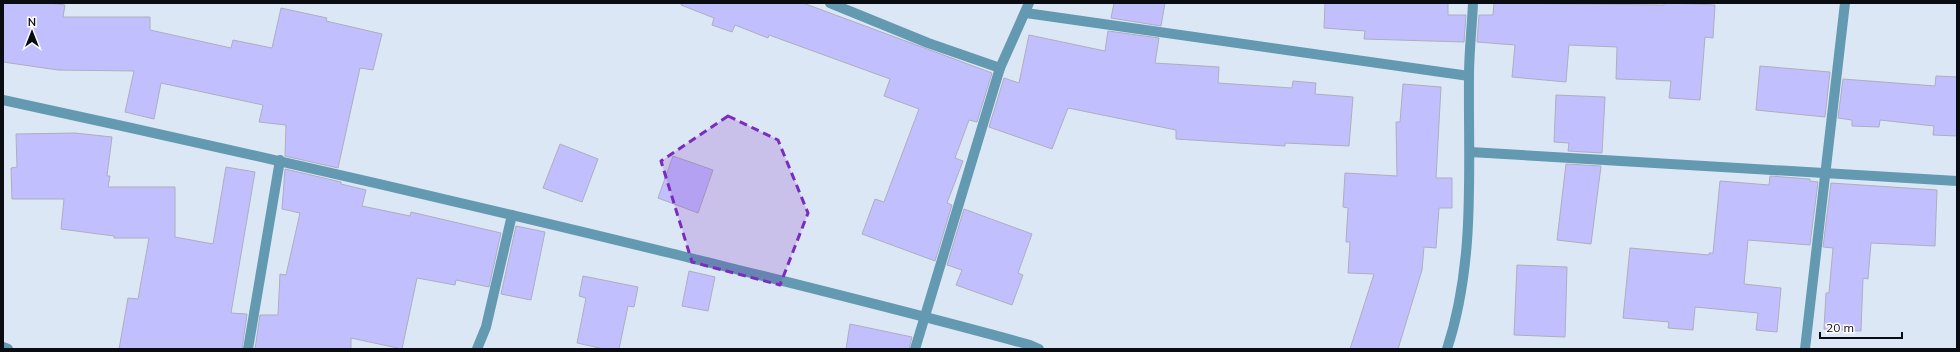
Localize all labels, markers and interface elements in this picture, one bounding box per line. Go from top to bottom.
north arrow [12,12,52,52]
text: N [28,15,36,29]
scale bar [1820,314,1902,340]
text: 20 m [1826,320,1854,335]

